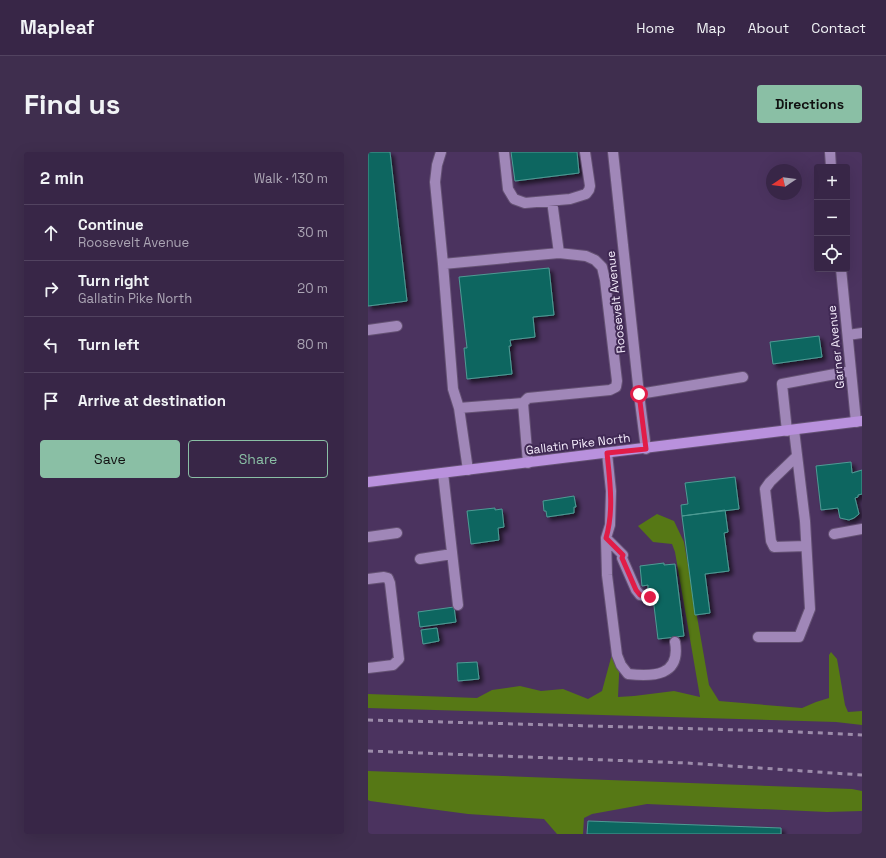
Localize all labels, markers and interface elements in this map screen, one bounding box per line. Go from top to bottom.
text: Mapleaf [20,15,94,40]
text: Home [636,19,674,37]
text: Map [696,19,726,37]
text: About [748,19,789,37]
text: Contact [811,19,866,37]
button: Directions [757,85,862,123]
text: Find us [24,86,121,122]
north arrow [766,164,802,200]
map controls [814,164,850,272]
button: + [814,164,850,200]
text: 2 min [40,167,84,189]
text: Walk · 130 m [254,170,328,187]
button: − [814,200,850,236]
text: Continue [78,215,144,234]
icon: ahead [40,222,62,244]
text: 30 m [297,224,328,241]
text: Roosevelt Avenue [78,234,189,251]
button: locate [814,236,850,272]
street label: Roosevelt Avenue [603,250,629,354]
text: Turn right [78,271,149,290]
icon: right [40,278,62,300]
text: 20 m [297,280,328,297]
text: Gallatin Pike North [78,290,192,307]
street label: Garner Avenue [824,305,848,389]
icon: left [40,334,62,356]
text: Turn left [78,335,140,354]
text: 80 m [297,336,328,353]
route start [630,385,648,403]
icon: arrive [40,390,62,412]
text: Arrive at destination [78,391,226,410]
street label: Gallatin Pike North [525,430,631,458]
button: Save [40,440,180,478]
button: Share [188,440,328,478]
route end [641,588,659,606]

